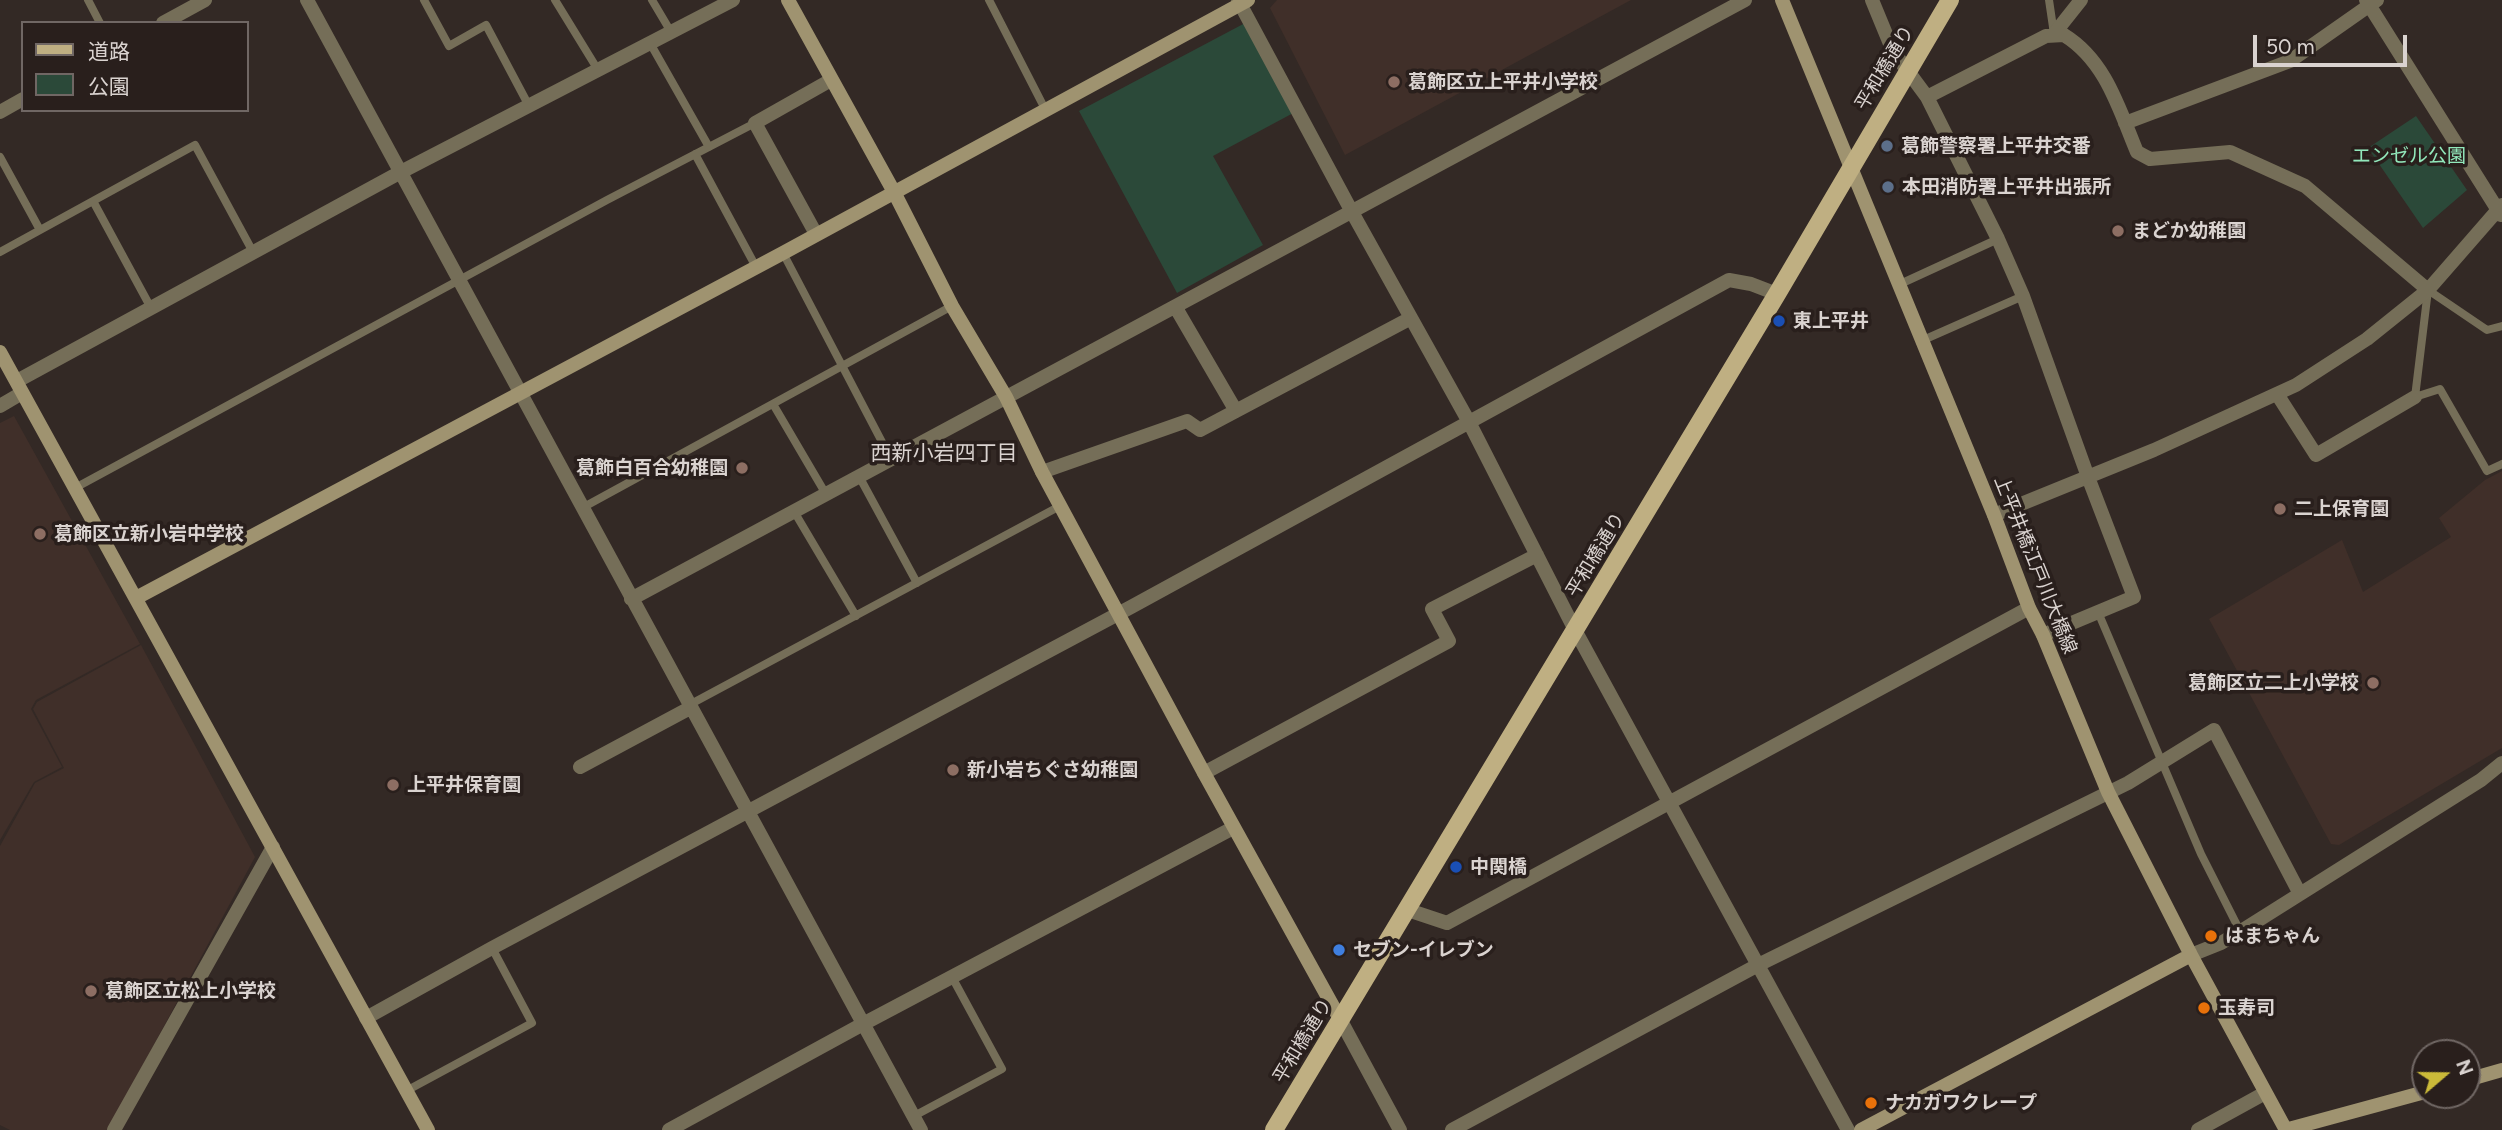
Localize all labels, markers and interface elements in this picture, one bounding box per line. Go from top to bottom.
legend [21,21,248,112]
street label: 平和橋通り [1851,21,1919,115]
scale bar [2257,21,2411,65]
text: 50 m [2266,34,2315,59]
text: 道路 [88,39,130,64]
place label: 葛飾区立上平井小学校 [1408,71,1598,93]
text: 公園 [88,74,130,99]
marker: 葛飾区立上平井小学校 [1386,74,1402,90]
place label: 葛飾警察署上平井交番 [1901,135,2091,157]
marker: 葛飾警察署上平井交番 [1879,138,1895,154]
park label: エンゼル公園 [2352,145,2466,167]
place label: 本田消防署上平井出張所 [1902,176,2111,198]
marker: 本田消防署上平井出張所 [1880,179,1896,195]
place label: まどか幼稚園 [2132,220,2246,242]
marker: まどか幼稚園 [2110,223,2126,239]
place label: 東上平井 [1793,310,1869,332]
marker: 東上平井 [1771,313,1787,329]
district label: 西新小岩四丁目 [871,441,1017,467]
place label: 葛飾白百合幼稚園 [576,457,728,479]
marker: 葛飾白百合幼稚園 [734,460,750,476]
street label: 上平井橋江戸川大橋線 [1989,473,2081,657]
place label: 二上保育園 [2294,498,2389,520]
marker: 二上保育園 [2272,501,2288,517]
street label: 平和橋通り [1562,508,1630,602]
place label: 葛飾区立新小岩中学校 [54,523,244,545]
marker: 葛飾区立新小岩中学校 [32,526,48,542]
place label: 葛飾区立二上小学校 [2188,672,2359,694]
marker: 葛飾区立二上小学校 [2365,675,2381,691]
place label: 新小岩ちぐさ幼稚園 [967,759,1138,781]
marker: 新小岩ちぐさ幼稚園 [945,762,961,778]
place label: 上平井保育園 [407,774,521,796]
marker: 上平井保育園 [385,777,401,793]
place label: 中関橋 [1470,856,1527,878]
marker: 中関橋 [1448,859,1464,875]
place label: はまちゃん [2225,925,2320,947]
marker: はまちゃん [2203,928,2219,944]
place label: セブン-イレブン [1353,939,1494,961]
marker: セブン-イレブン [1331,942,1347,958]
place label: 葛飾区立松上小学校 [105,980,276,1002]
marker: 葛飾区立松上小学校 [83,983,99,999]
street label: 平和橋通り [1269,994,1337,1088]
place label: 玉寿司 [2218,997,2275,1019]
marker: 玉寿司 [2196,1000,2212,1016]
north arrow [2411,1039,2481,1109]
text: N [2451,1056,2478,1078]
place label: ナカガワクレープ [1885,1092,2037,1114]
marker: ナカガワクレープ [1863,1095,1879,1111]

